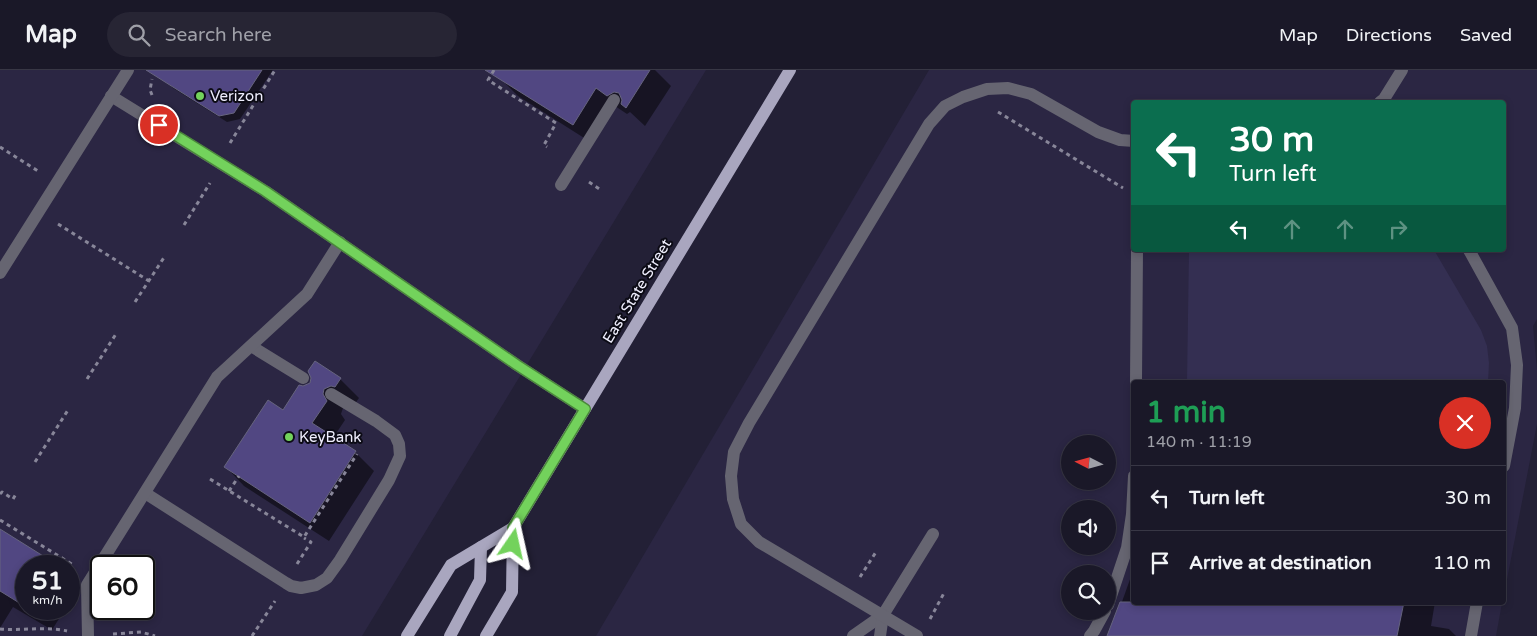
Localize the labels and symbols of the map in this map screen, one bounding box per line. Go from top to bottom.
place label: Verizon [210,87,263,105]
marker: Verizon [194,90,206,102]
pin [138,104,180,146]
street label: East State Street [599,235,675,346]
place label: KeyBank [299,428,362,446]
marker: KeyBank [283,431,295,443]
north arrow [1061,435,1116,490]
position arrow [486,517,538,569]
speed limit sign: 60 [90,555,155,620]

